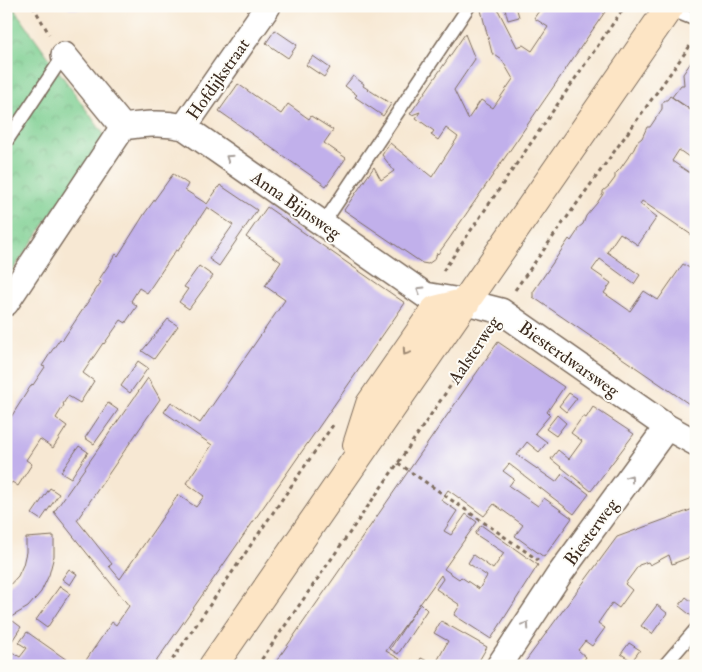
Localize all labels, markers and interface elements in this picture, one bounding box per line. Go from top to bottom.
street label: Hofdijkstraat [182,34,255,125]
one-way arrow [225,155,234,164]
street label: Anna Bijnsweg [245,165,346,245]
one-way arrow [416,287,425,297]
street label: Aalsterweg [443,311,506,389]
street label: Biesterdwarsweg [514,316,624,403]
one-way arrow [403,346,412,355]
one-way arrow [624,474,633,484]
street label: Biesterweg [559,493,624,570]
one-way arrow [520,621,529,631]

